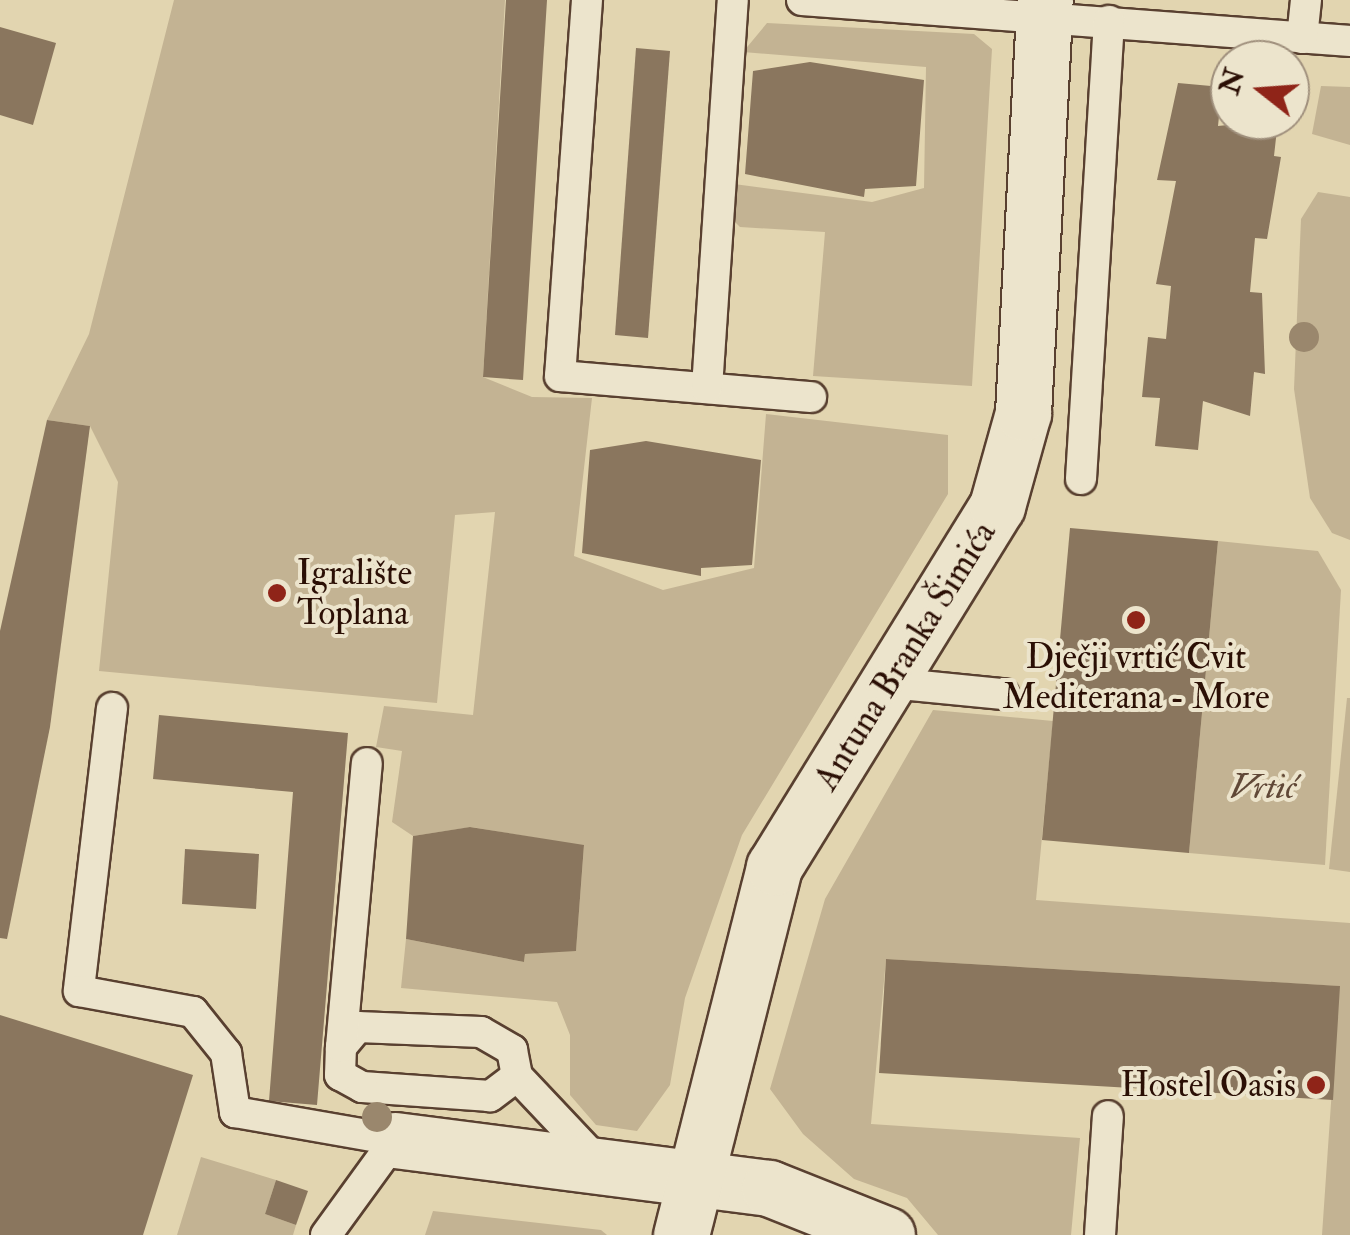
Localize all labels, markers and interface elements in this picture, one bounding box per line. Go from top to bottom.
north arrow [1210,40,1310,140]
text: N [1212,65,1253,99]
street label: Antuna Branka Šimića [805,514,1005,798]
place label: Igralište Toplana [297,552,412,634]
marker: Igralište Toplana [266,582,288,604]
marker: Dječji vrtić Cvit Mediterana - More [1125,609,1147,631]
place label: Dječji vrtić Cvit Mediterana - More [1002,636,1270,718]
park label: Vrtić [1230,766,1296,808]
place label: Hostel Oasis [1120,1064,1296,1106]
marker: Hostel Oasis [1305,1074,1327,1096]

